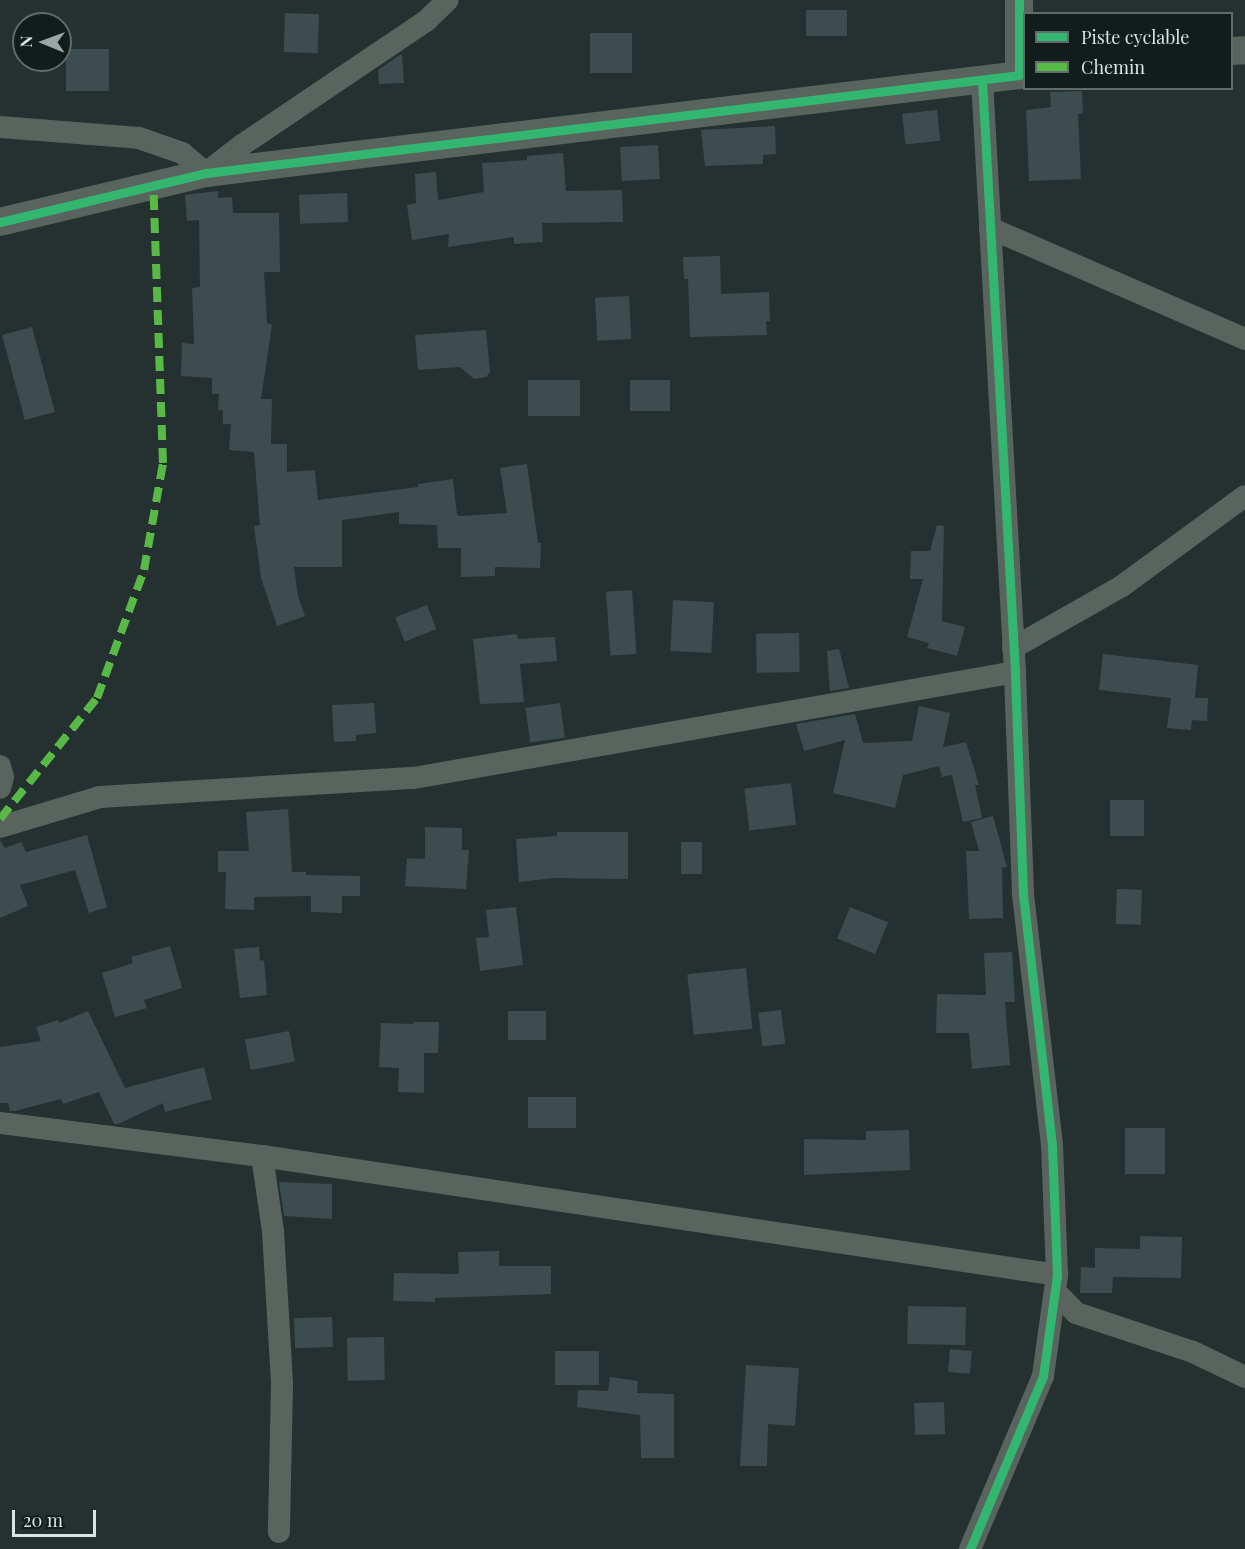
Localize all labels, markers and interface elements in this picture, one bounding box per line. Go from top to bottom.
north arrow [12,12,72,72]
legend [1023,12,1233,90]
text: Piste cyclable [1081,25,1189,49]
text: N [15,36,36,48]
text: Chemin [1081,55,1145,79]
scale bar [15,1498,99,1536]
text: 20 m [23,1508,63,1532]

